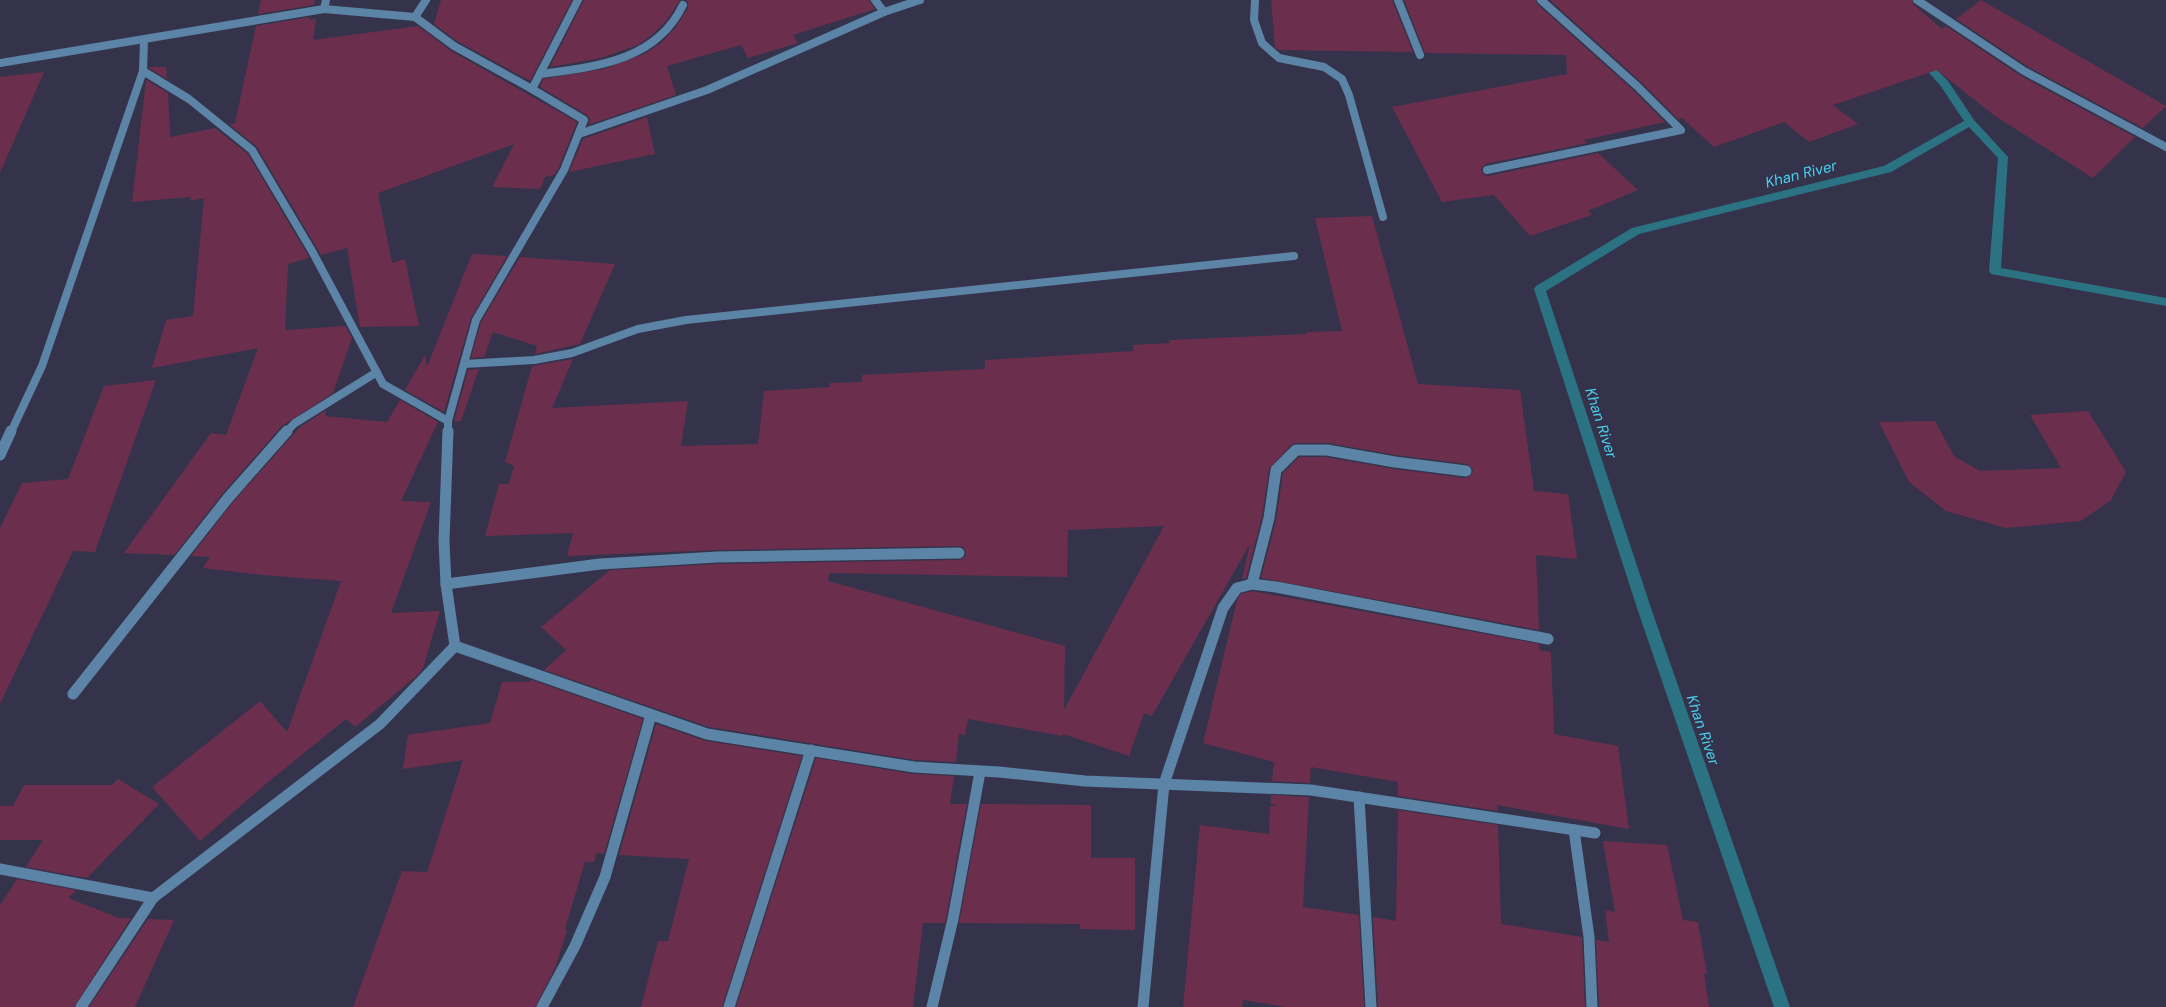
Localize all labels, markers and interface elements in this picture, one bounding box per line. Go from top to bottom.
water label: Khan River [1763,155,1839,193]
water label: Khan River [1580,385,1622,461]
water label: Khan River [1682,692,1724,768]

